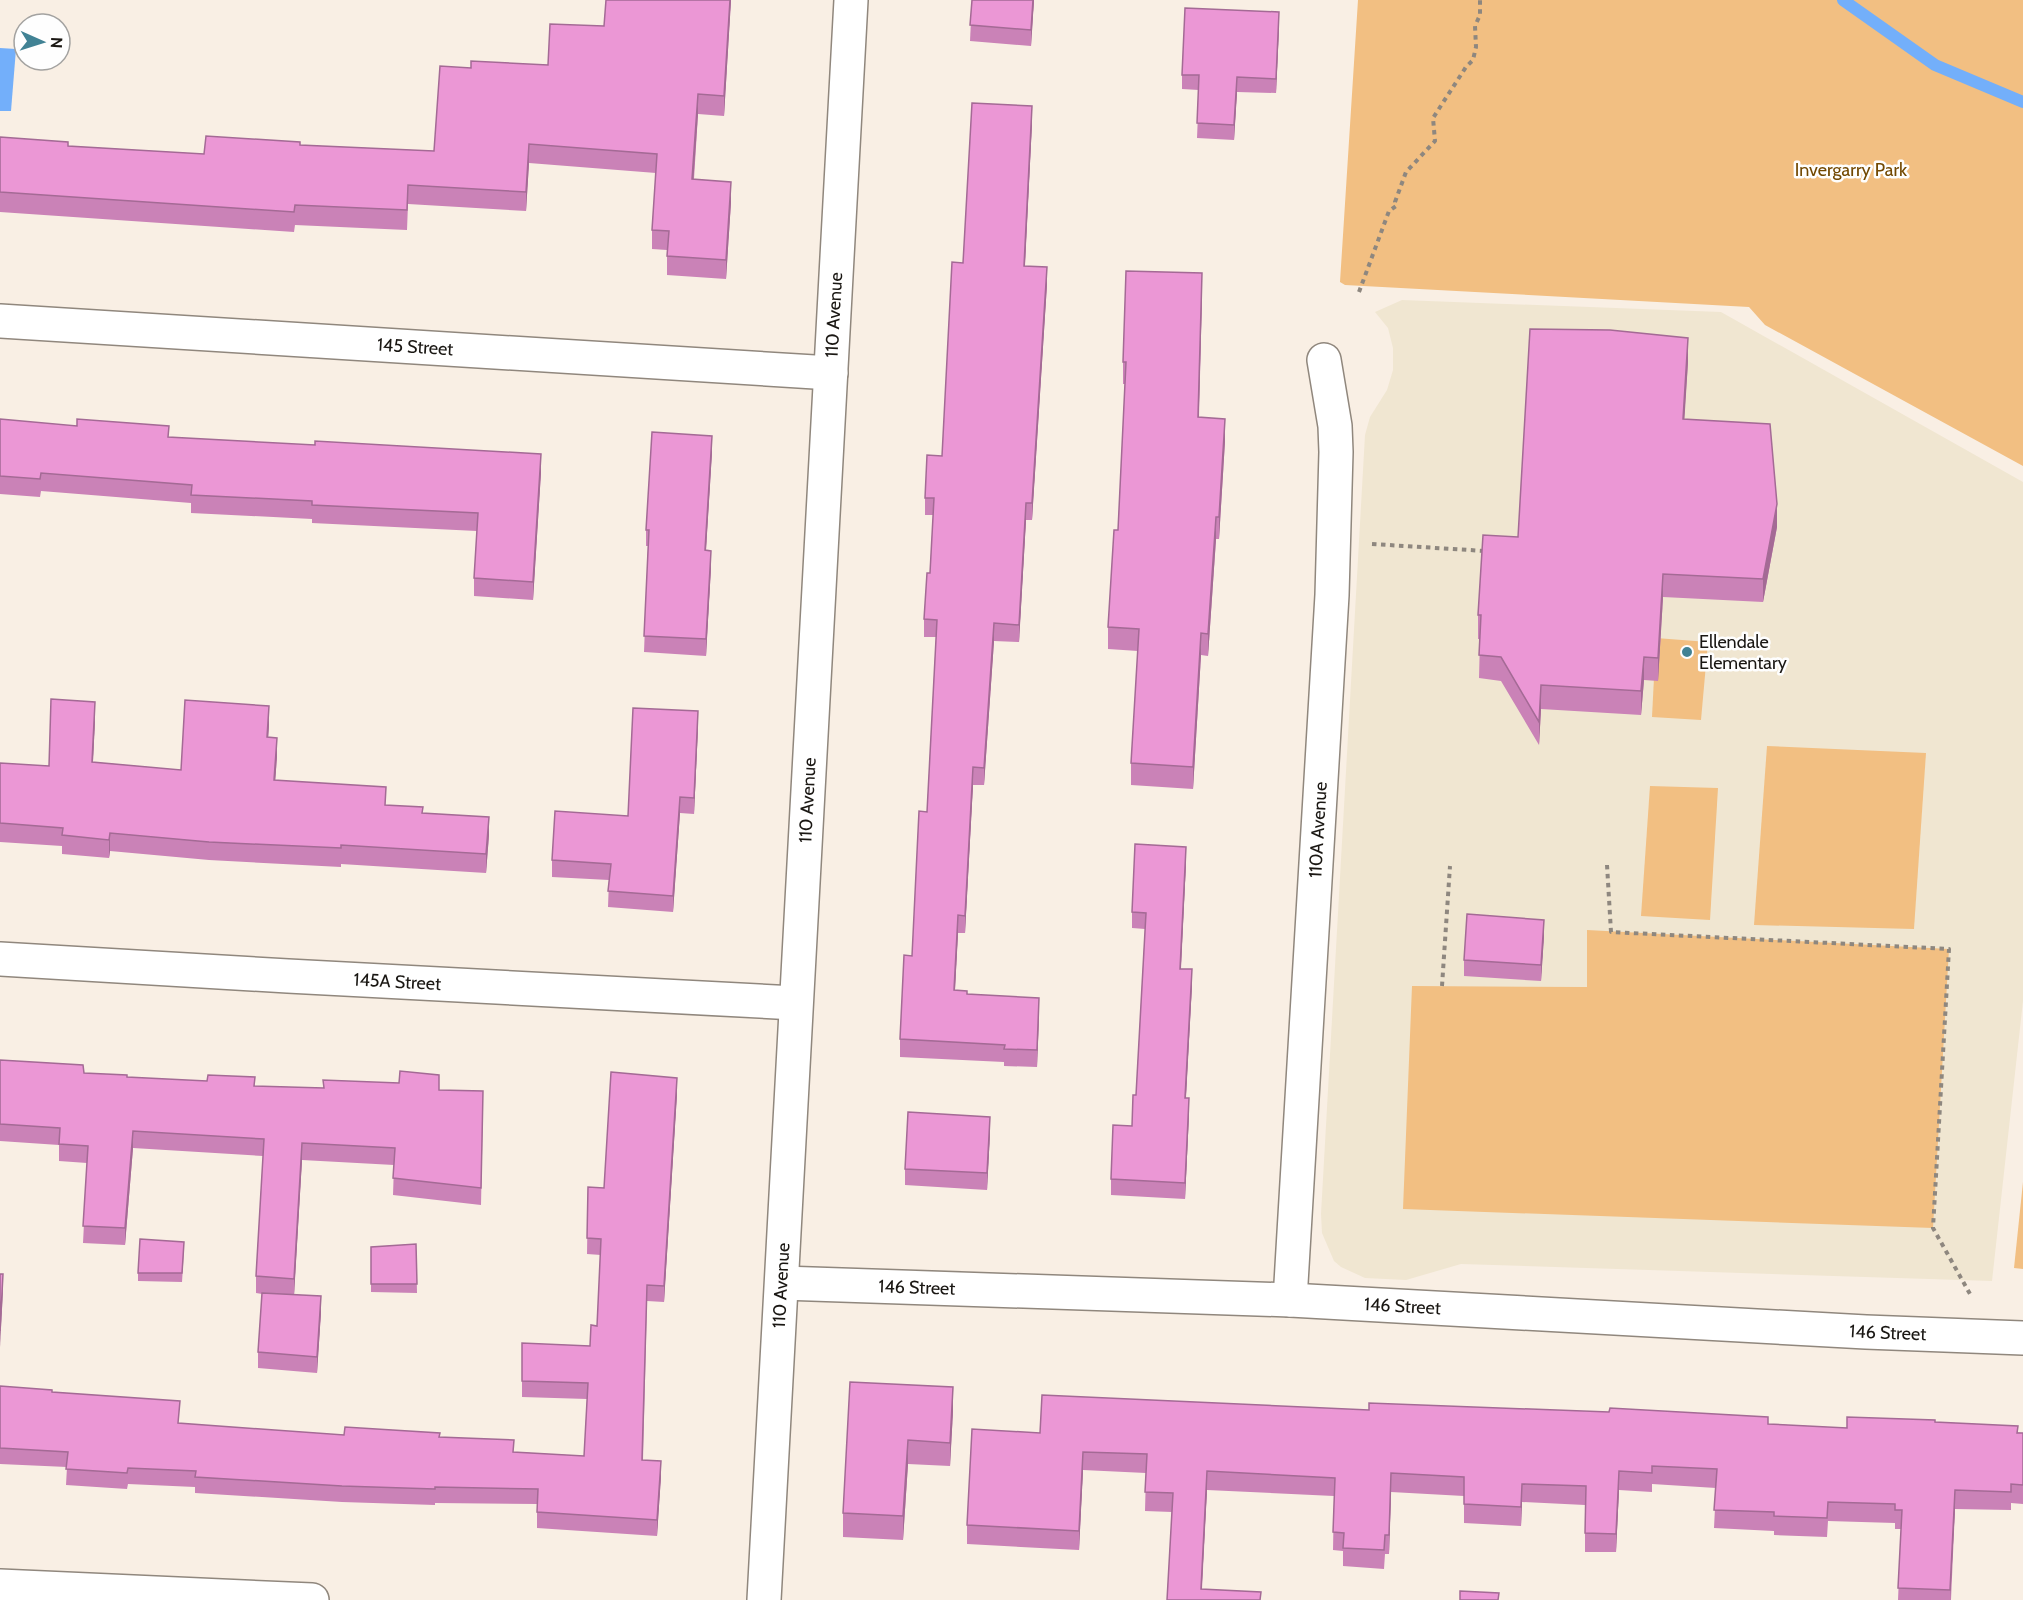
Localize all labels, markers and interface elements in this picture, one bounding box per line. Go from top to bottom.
north arrow [12,12,72,72]
text: N [47,37,66,49]
park label: Invergarry Park [1795,159,1908,181]
street label: 110 Avenue [821,272,847,358]
street label: 145 Street [376,334,454,360]
place label: Ellendale Elementary [1699,631,1787,674]
marker: Ellendale Elementary [1680,645,1694,659]
street label: 110 Avenue [794,757,821,843]
street label: 110A Avenue [1304,781,1332,879]
street label: 145A Street [353,969,442,995]
street label: 110 Avenue [768,1242,794,1329]
street label: 146 Street [878,1275,956,1300]
street label: 146 Street [1364,1293,1442,1319]
street label: 146 Street [1849,1320,1927,1345]

